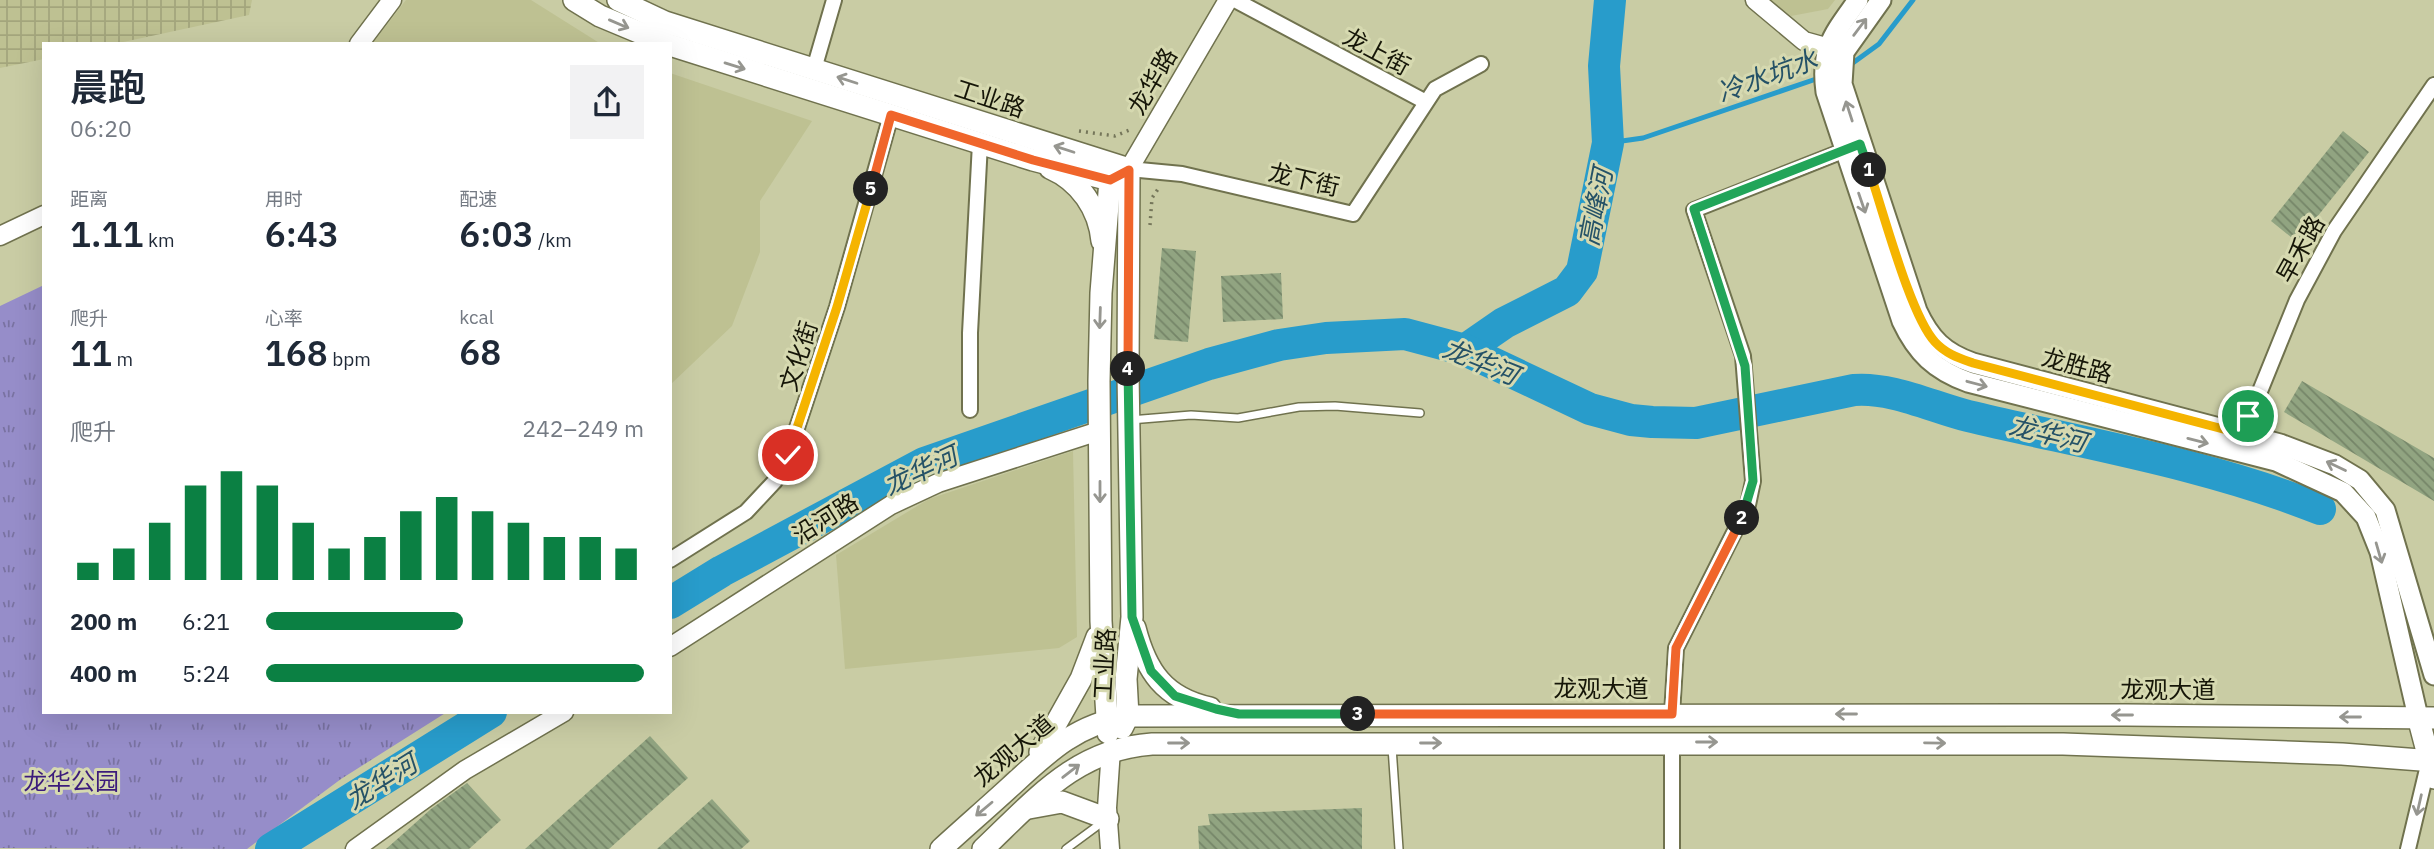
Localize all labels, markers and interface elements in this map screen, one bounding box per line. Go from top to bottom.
one-way arrow [608,19,630,32]
one-way arrow [1853,19,1868,37]
street label: 龙上街 [1338,20,1416,82]
water label: 冷水坑水 [1712,41,1823,109]
street label: 龙华路 [1120,42,1184,120]
one-way arrow [724,60,746,73]
text: 晨跑 [70,62,146,111]
button: share [570,65,644,139]
street label: 工业路 [951,72,1029,124]
one-way arrow [837,73,859,85]
one-way arrow [1842,101,1855,123]
text: 06:20 [70,113,132,143]
one-way arrow [1054,141,1076,154]
pin: 1 [1852,152,1886,188]
street label: 龙下街 [1265,155,1343,203]
text: 1 [1863,157,1874,181]
water label: 高峰河 [1571,161,1620,249]
pin: 5 [854,172,888,206]
text: 5 [865,176,876,200]
text: 距离 [70,187,108,211]
text: 用时 [265,187,303,211]
text: 配速 [459,187,497,211]
one-way arrow [1857,192,1869,214]
street label: 早禾路 [2269,210,2331,288]
text: 1.11 [70,211,143,257]
text: 6:43 [265,211,339,257]
text: 6:03 [459,211,534,257]
text: km [143,228,175,252]
text: /km [534,228,572,252]
text: kcal [459,305,494,329]
text: 爬升 [70,306,108,330]
text: 心率 [265,306,303,330]
one-way arrow [1094,306,1107,329]
street label: 文化街 [772,317,824,395]
text: 68 [459,329,501,375]
text: 11 [70,330,112,376]
text: 168 [265,330,328,376]
water label: 龙华河 [1438,331,1528,393]
street label: 龙胜路 [2038,340,2116,390]
text: m [112,347,133,371]
text: bpm [328,347,371,371]
pin: 4 [1110,352,1146,386]
text: 4 [1122,356,1133,380]
one-way arrow [1966,378,1988,391]
pin [2218,386,2278,446]
icon: arrive [2229,397,2267,435]
water label: 龙华河 [2006,407,2095,460]
text: 242–249 m [522,413,644,443]
text: 爬升 [70,416,116,446]
pin [758,425,818,485]
one-way arrow [2186,435,2209,448]
icon: check [769,436,807,474]
water label: 龙华河 [877,436,967,502]
one-way arrow [2326,459,2347,472]
one-way arrow [1093,480,1107,503]
street label: 沿河路 [786,485,864,551]
pin: 2 [1724,500,1760,536]
text: 2 [1736,505,1747,529]
one-way arrow [2374,542,2387,564]
text: 200 m [70,606,137,636]
text: 6:21 [182,606,230,636]
street label: 工业路 [1086,627,1122,701]
text: 400 m [70,658,137,688]
text: 5:24 [182,658,230,688]
street label: 龙观大道 [1553,672,1649,704]
street label: 龙观大道 [2120,673,2216,705]
pin: 3 [1340,696,1376,732]
text: 3 [1352,701,1363,725]
street label: 龙观大道 [966,707,1060,793]
one-way arrow [1834,707,1857,721]
one-way arrow [2111,708,2134,722]
one-way arrow [2338,710,2361,724]
one-way arrow [1696,735,1719,749]
one-way arrow [1167,736,1190,750]
one-way arrow [1419,736,1442,750]
one-way arrow [1923,736,1946,750]
water label: 龙华河 [339,743,427,816]
one-way arrow [1061,763,1079,778]
park label: 龙华公园 [23,765,119,797]
one-way arrow [2412,793,2425,816]
one-way arrow [975,801,993,817]

